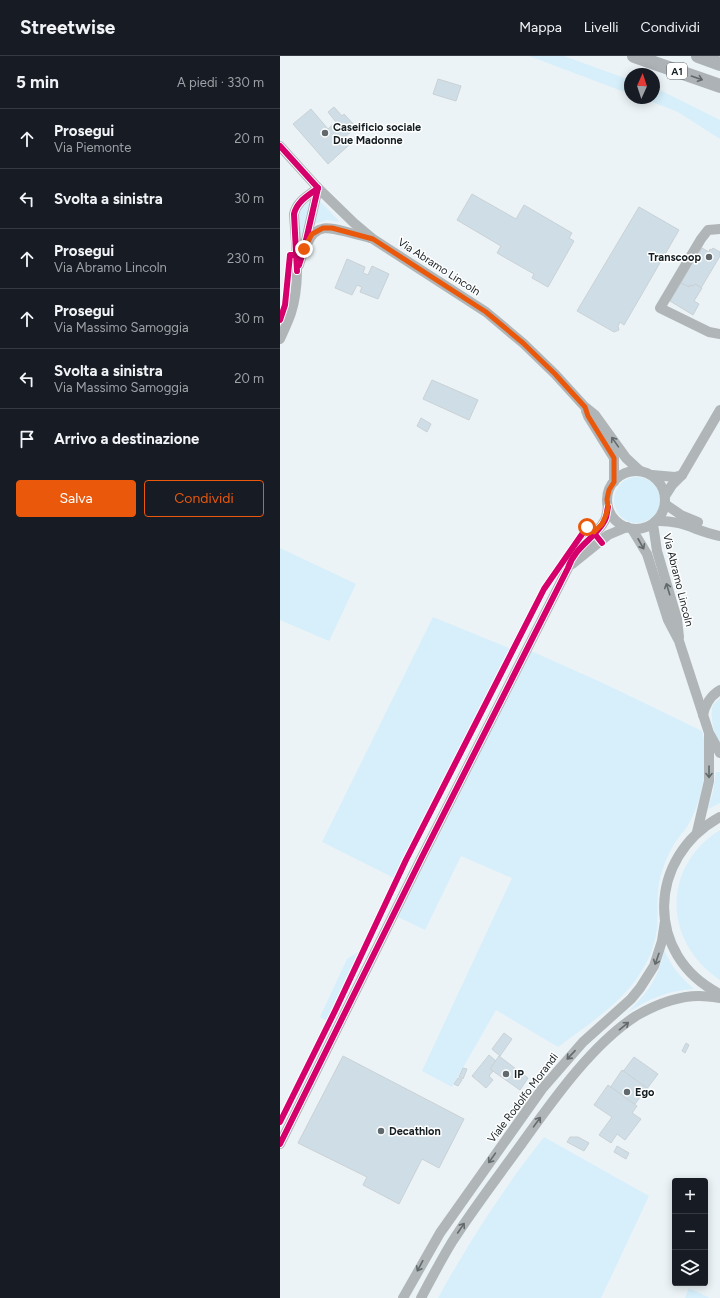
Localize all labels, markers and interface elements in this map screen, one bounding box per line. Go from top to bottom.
text: Streetwise [20,16,115,39]
text: Mappa [519,19,562,36]
text: Livelli [584,19,619,36]
text: Condividi [641,19,700,36]
road number: A1 [667,63,687,79]
north arrow [624,68,660,104]
text: 5 min [16,72,59,92]
text: A piedi · 330 m [177,75,264,90]
one-way arrow [691,75,704,82]
place label: Caseificio sociale Due Madonne [333,121,421,147]
text: Prosegui [54,122,114,140]
icon: ahead [16,128,38,150]
marker: Caseificio sociale Due Madonne [320,128,330,138]
text: 20 m [234,131,264,146]
text: Via Piemonte [54,140,131,155]
icon: left [16,188,38,210]
text: Svolta a sinistra [54,190,163,208]
text: 30 m [234,191,264,206]
street label: Via Abramo Lincoln [395,236,483,298]
route end [295,240,313,258]
text: Prosegui [54,242,114,260]
icon: ahead [16,248,38,270]
text: 230 m [227,251,264,266]
place label: Transcoop [648,251,701,264]
marker: Transcoop [704,252,714,262]
text: Via Abramo Lincoln [54,260,167,275]
text: Prosegui [54,302,114,320]
icon: ahead [16,308,38,330]
text: 30 m [234,311,264,326]
text: Via Massimo Samoggia [54,320,189,335]
text: Svolta a sinistra [54,362,163,380]
icon: left [16,368,38,390]
text: 20 m [234,371,264,386]
text: Via Massimo Samoggia [54,380,189,395]
icon: arrive [16,428,38,450]
text: Arrivo a destinazione [54,430,199,448]
one-way arrow [611,437,619,448]
button: Salva [16,480,136,517]
button: Condividi [144,480,264,517]
route start [578,518,596,536]
street label: Via Abramo Lincoln [660,532,696,628]
one-way arrow [638,538,646,550]
one-way arrow [664,583,671,596]
one-way arrow [705,765,713,778]
one-way arrow [652,952,660,964]
one-way arrow [618,1021,629,1030]
one-way arrow [566,1050,576,1060]
street label: Viale Rodolfo Morandi [485,1051,561,1145]
place label: IP [514,1068,524,1081]
marker: IP [501,1069,511,1079]
place label: Ego [635,1086,655,1099]
marker: Ego [622,1087,632,1097]
one-way arrow [533,1117,541,1128]
place label: Decathlon [389,1125,441,1138]
marker: Decathlon [376,1126,386,1136]
one-way arrow [488,1152,496,1163]
map controls [672,1178,708,1286]
button: + [672,1178,708,1214]
button: − [672,1214,708,1250]
one-way arrow [458,1222,466,1234]
button: layers [672,1250,708,1286]
one-way arrow [416,1260,424,1272]

